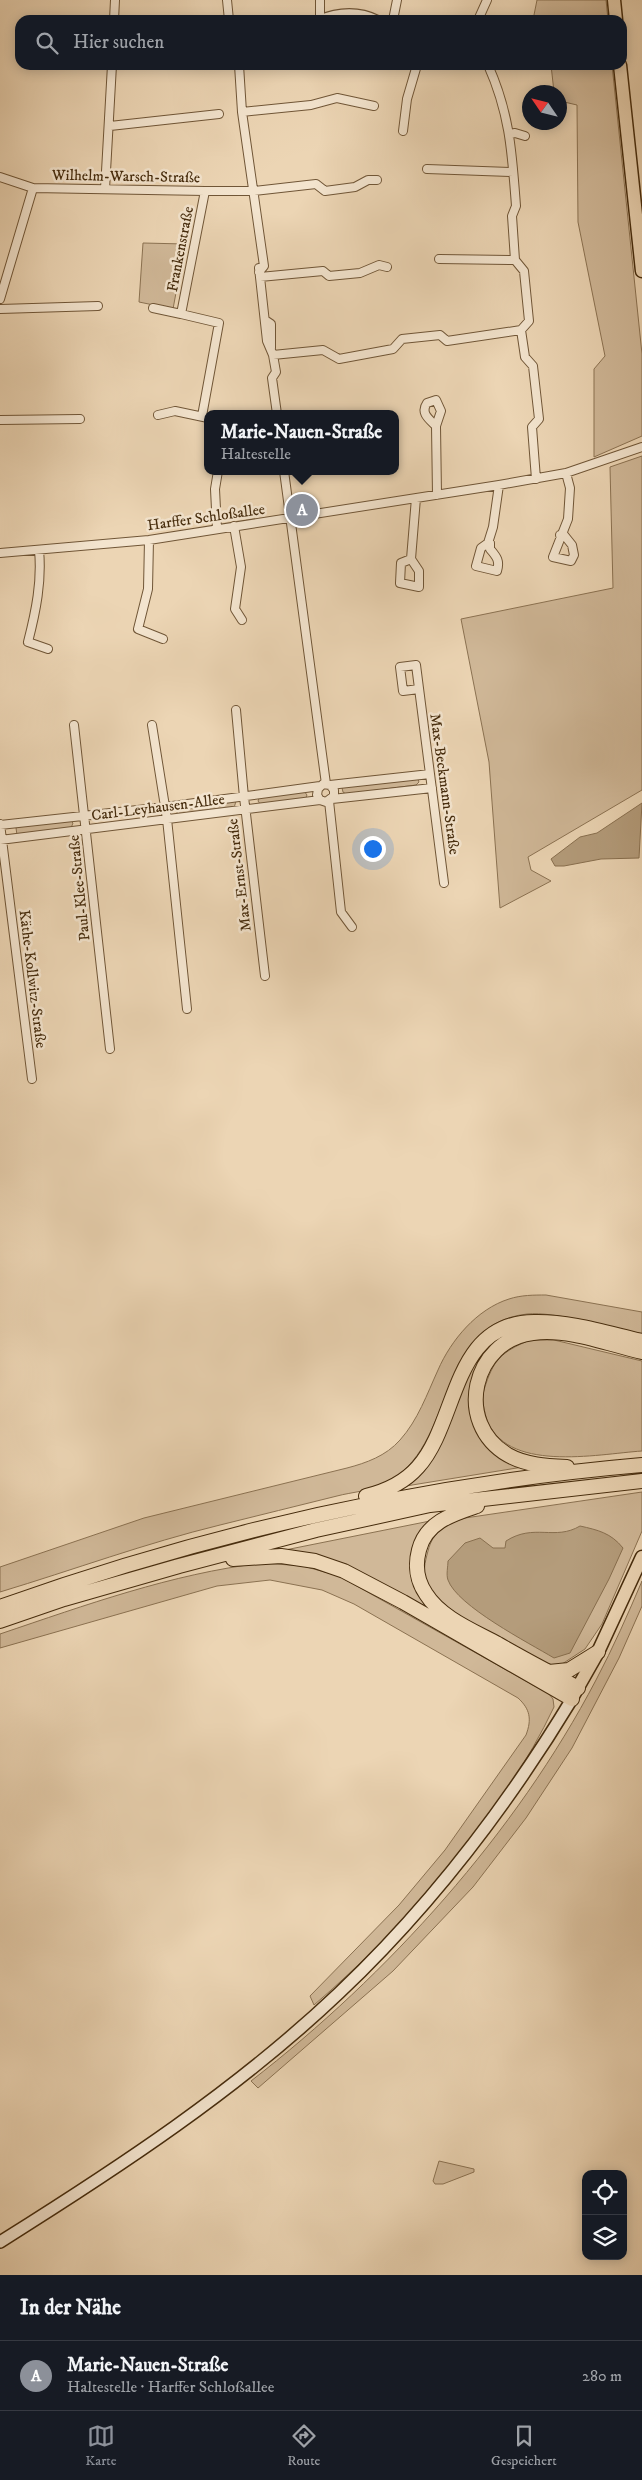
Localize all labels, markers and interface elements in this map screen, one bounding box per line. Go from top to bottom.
search box [15,15,627,70]
icon: search [33,29,61,57]
text: Hier suchen [73,31,164,54]
north arrow [522,85,567,130]
street label: Wilhelm-Warsch-Straße [51,166,200,187]
street label: Frankenstraße [163,205,198,293]
popup [204,410,399,475]
text: Marie-Nauen-Straße [221,421,382,444]
text: Haltestelle [221,444,291,464]
pin: A [286,491,318,529]
street label: Harffer Schloßallee [146,500,266,535]
street label: Max-Beckmann-Straße [425,712,464,856]
street label: Carl-Leyhausen-Allee [90,790,226,825]
street label: Max-Ernst-Straße [223,818,256,932]
street label: Paul-Klee-Straße [64,834,95,942]
your location [360,836,386,862]
street label: Käthe-Kollwitz-Straße [15,909,50,1049]
map controls [582,2170,627,2260]
button: locate [582,2170,627,2215]
button: layers [582,2215,627,2260]
text: In der Nähe [20,2295,121,2321]
text: Marie-Nauen-Straße [67,2354,228,2377]
text: A [31,2366,41,2386]
text: 280 m [582,2366,622,2386]
text: Haltestelle · Harffer Schloßallee [67,2377,274,2397]
tab: Karte [85,2422,117,2470]
tab: Route [287,2422,320,2470]
tab: Gespeichert [491,2422,557,2470]

